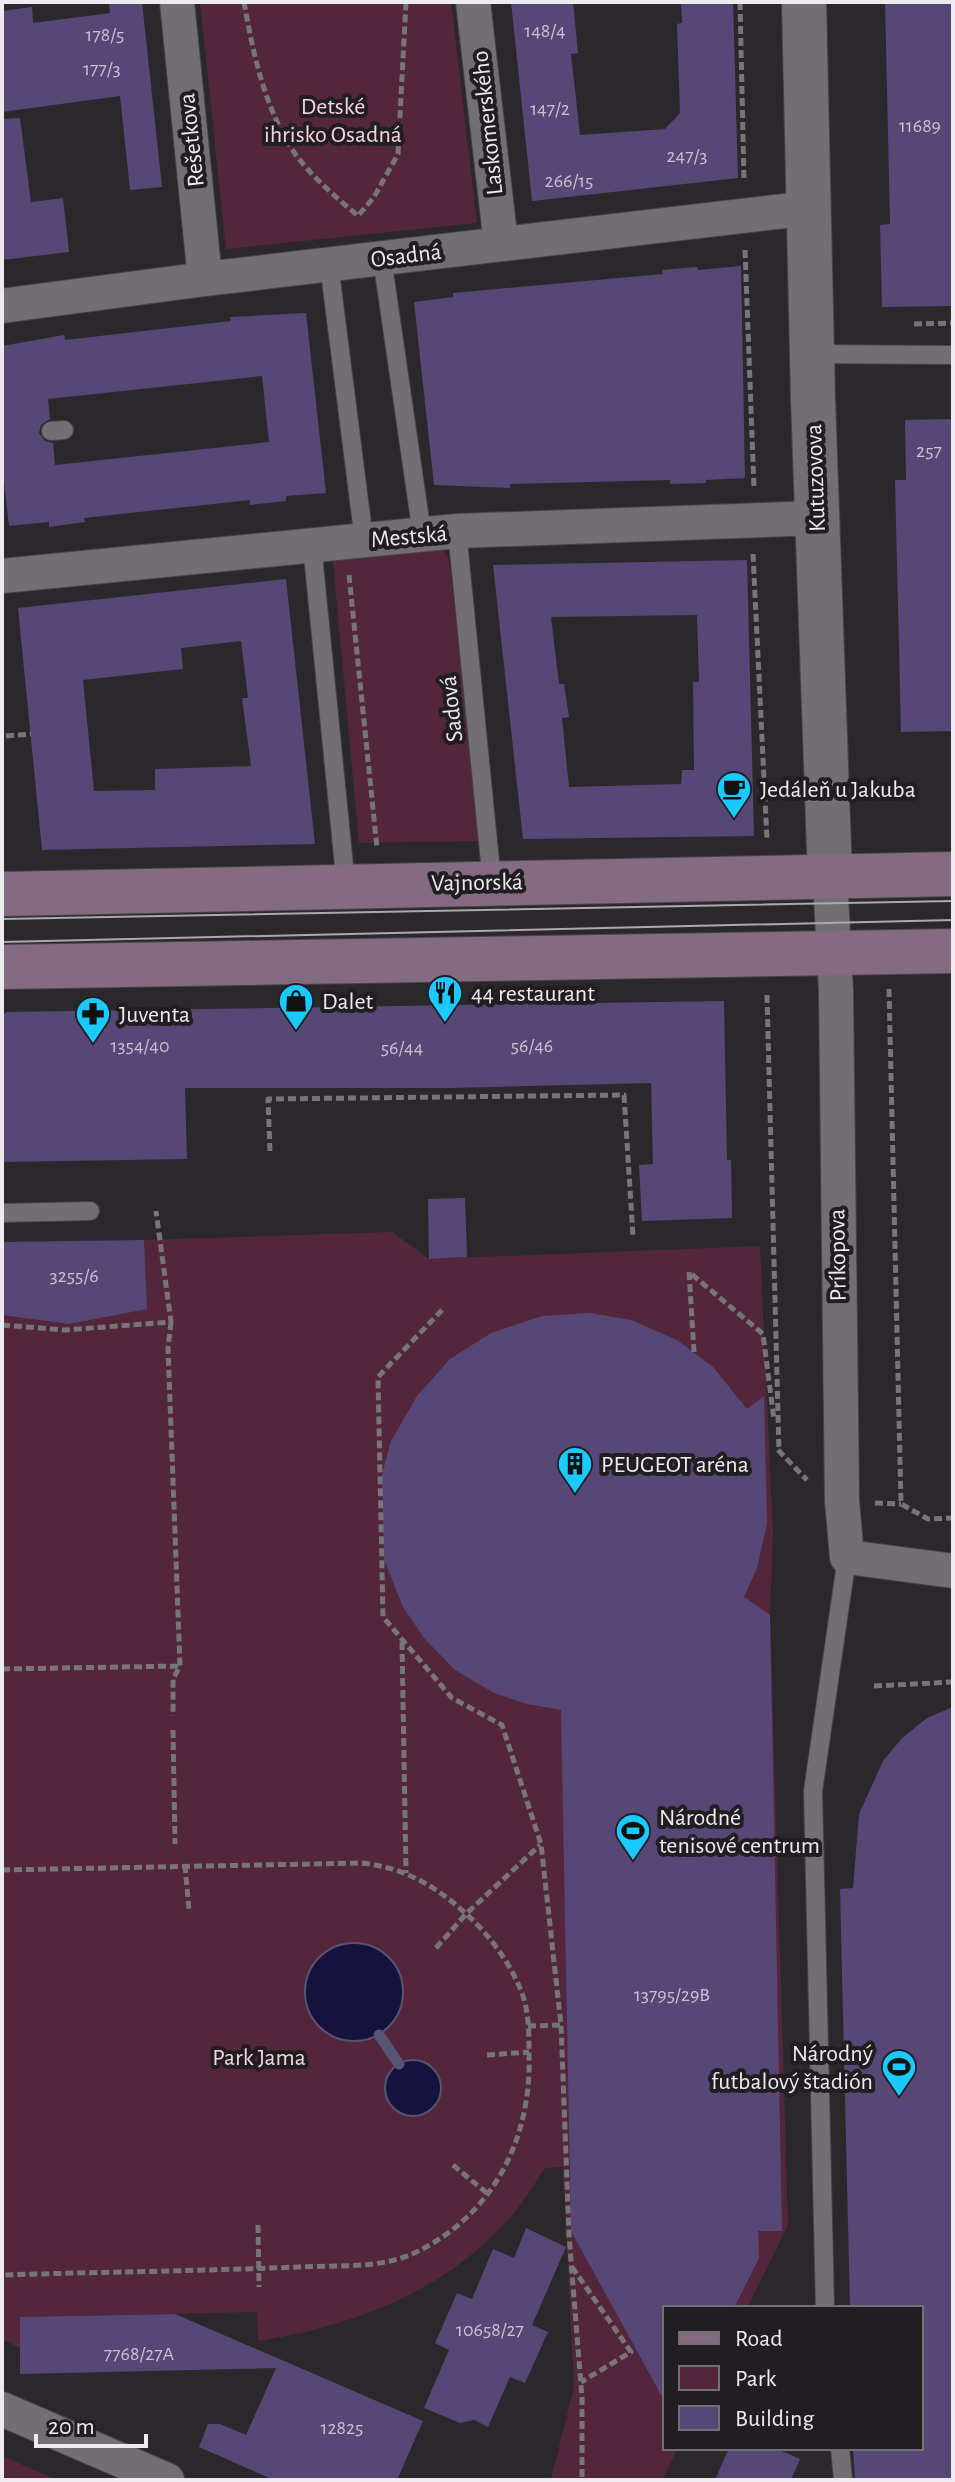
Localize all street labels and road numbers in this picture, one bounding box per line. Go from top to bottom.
street label: Laskomerského [468,50,507,196]
street label: Rešetkova [175,92,209,188]
street label: Osadná [369,240,443,272]
street label: Kutuzovova [802,424,830,532]
street label: Mestská [370,522,448,552]
street label: Sadová [437,674,467,743]
street label: Vajnorská [431,870,523,896]
street label: Príkopova [825,1208,851,1301]

